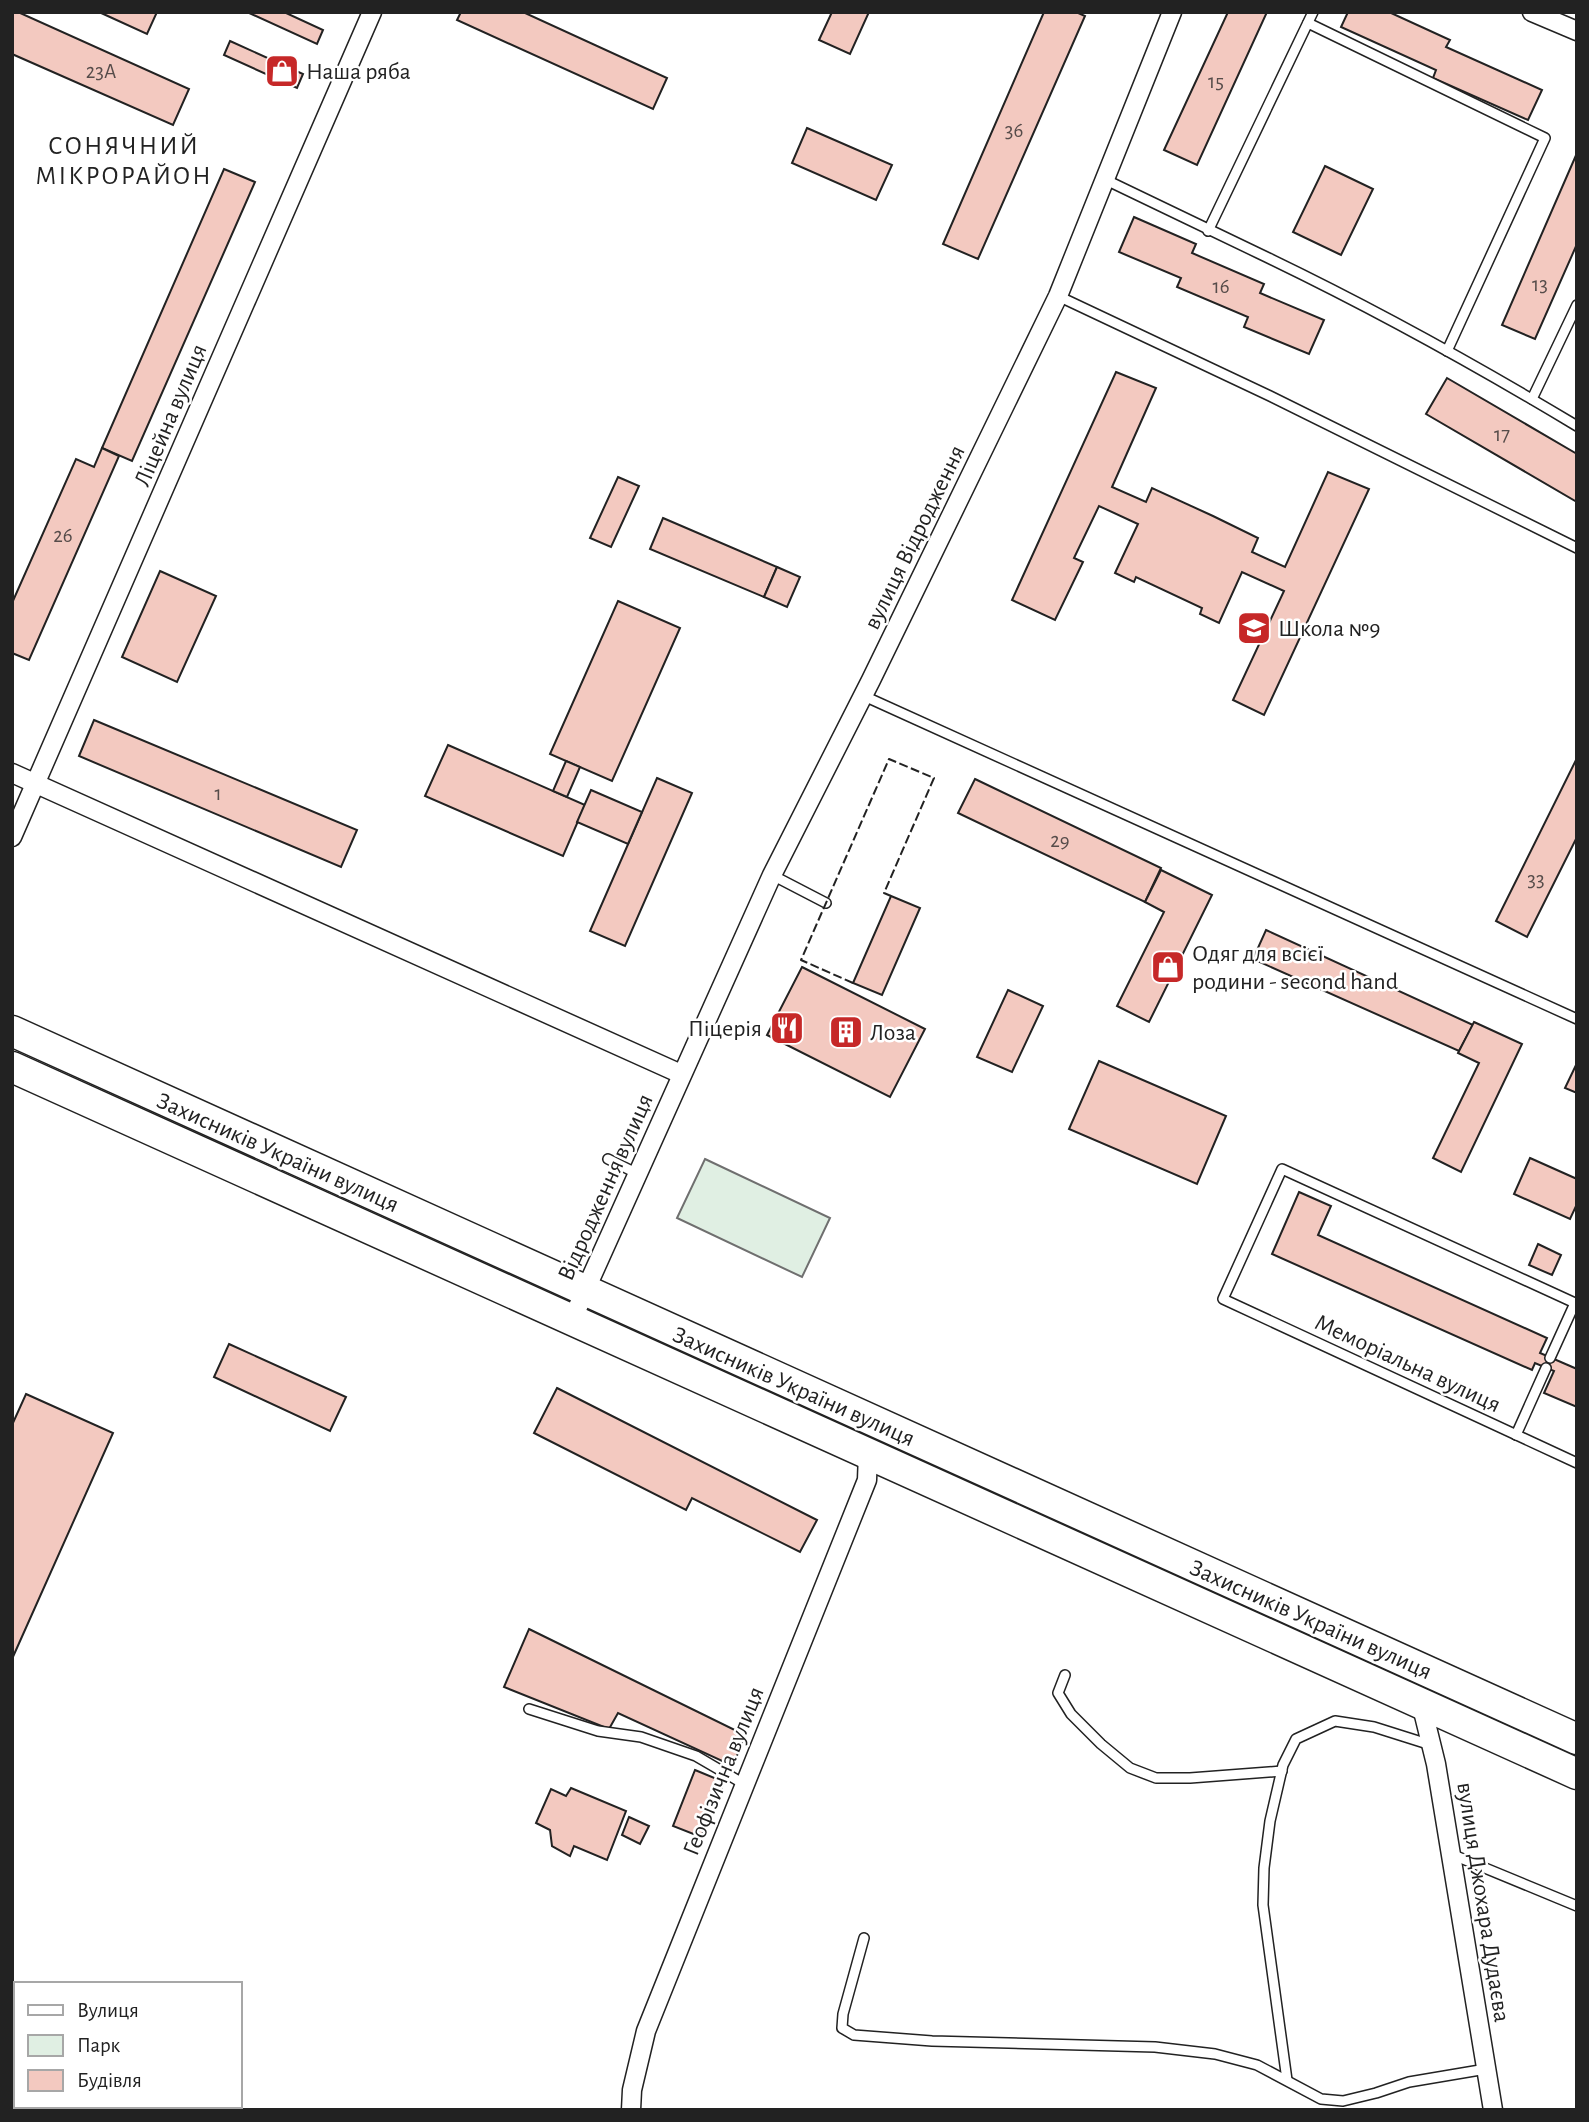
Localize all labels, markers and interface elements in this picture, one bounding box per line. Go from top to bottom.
shop icon: Наша ряба [263,52,301,90]
place label: Наша ряба [306,60,411,84]
house number: 23А [86,61,116,82]
house number: 15 [1208,71,1224,92]
house number: 36 [1005,120,1023,141]
district label: СОНЯЧНИЙ МІКРОРАЙОН [35,133,213,189]
house number: 13 [1532,274,1548,295]
house number: 16 [1212,276,1230,297]
street label: Ліцейна вулиця [130,341,212,490]
house number: 17 [1494,424,1510,445]
street label: вулиця Відродження [860,442,970,633]
house number: 26 [53,525,73,546]
school or university icon: Школа №9 [1235,609,1273,647]
place label: Школа №9 [1278,617,1381,641]
house number: 1 [214,783,222,804]
house number: 29 [1050,830,1070,851]
house number: 33 [1527,869,1545,890]
place label: Одяг для всієї родини - second hand [1192,942,1398,994]
shop icon: Одяг для всієї родини - second hand [1149,948,1187,986]
restaurant icon: Піцерія [768,1009,806,1047]
building icon: Лоза [827,1013,865,1051]
place label: Піцерія [688,1017,762,1041]
place label: Лоза [870,1021,916,1045]
street label: Захисників України вулиця [153,1089,402,1217]
street label: Відродження вулиця [554,1090,658,1284]
street label: Меморіальна вулиця [1311,1310,1504,1418]
street label: Захисників України вулиця [669,1323,918,1451]
street label: Захисників України вулиця [1186,1556,1435,1684]
street label: Геофізична вулиця [679,1684,769,1859]
street label: вулиця Джохара Дудаєва [1452,1781,1514,2024]
legend [14,1982,242,2108]
text: Вулиця [77,2000,139,2021]
text: Парк [77,2035,121,2056]
text: Будівля [77,2070,142,2091]

